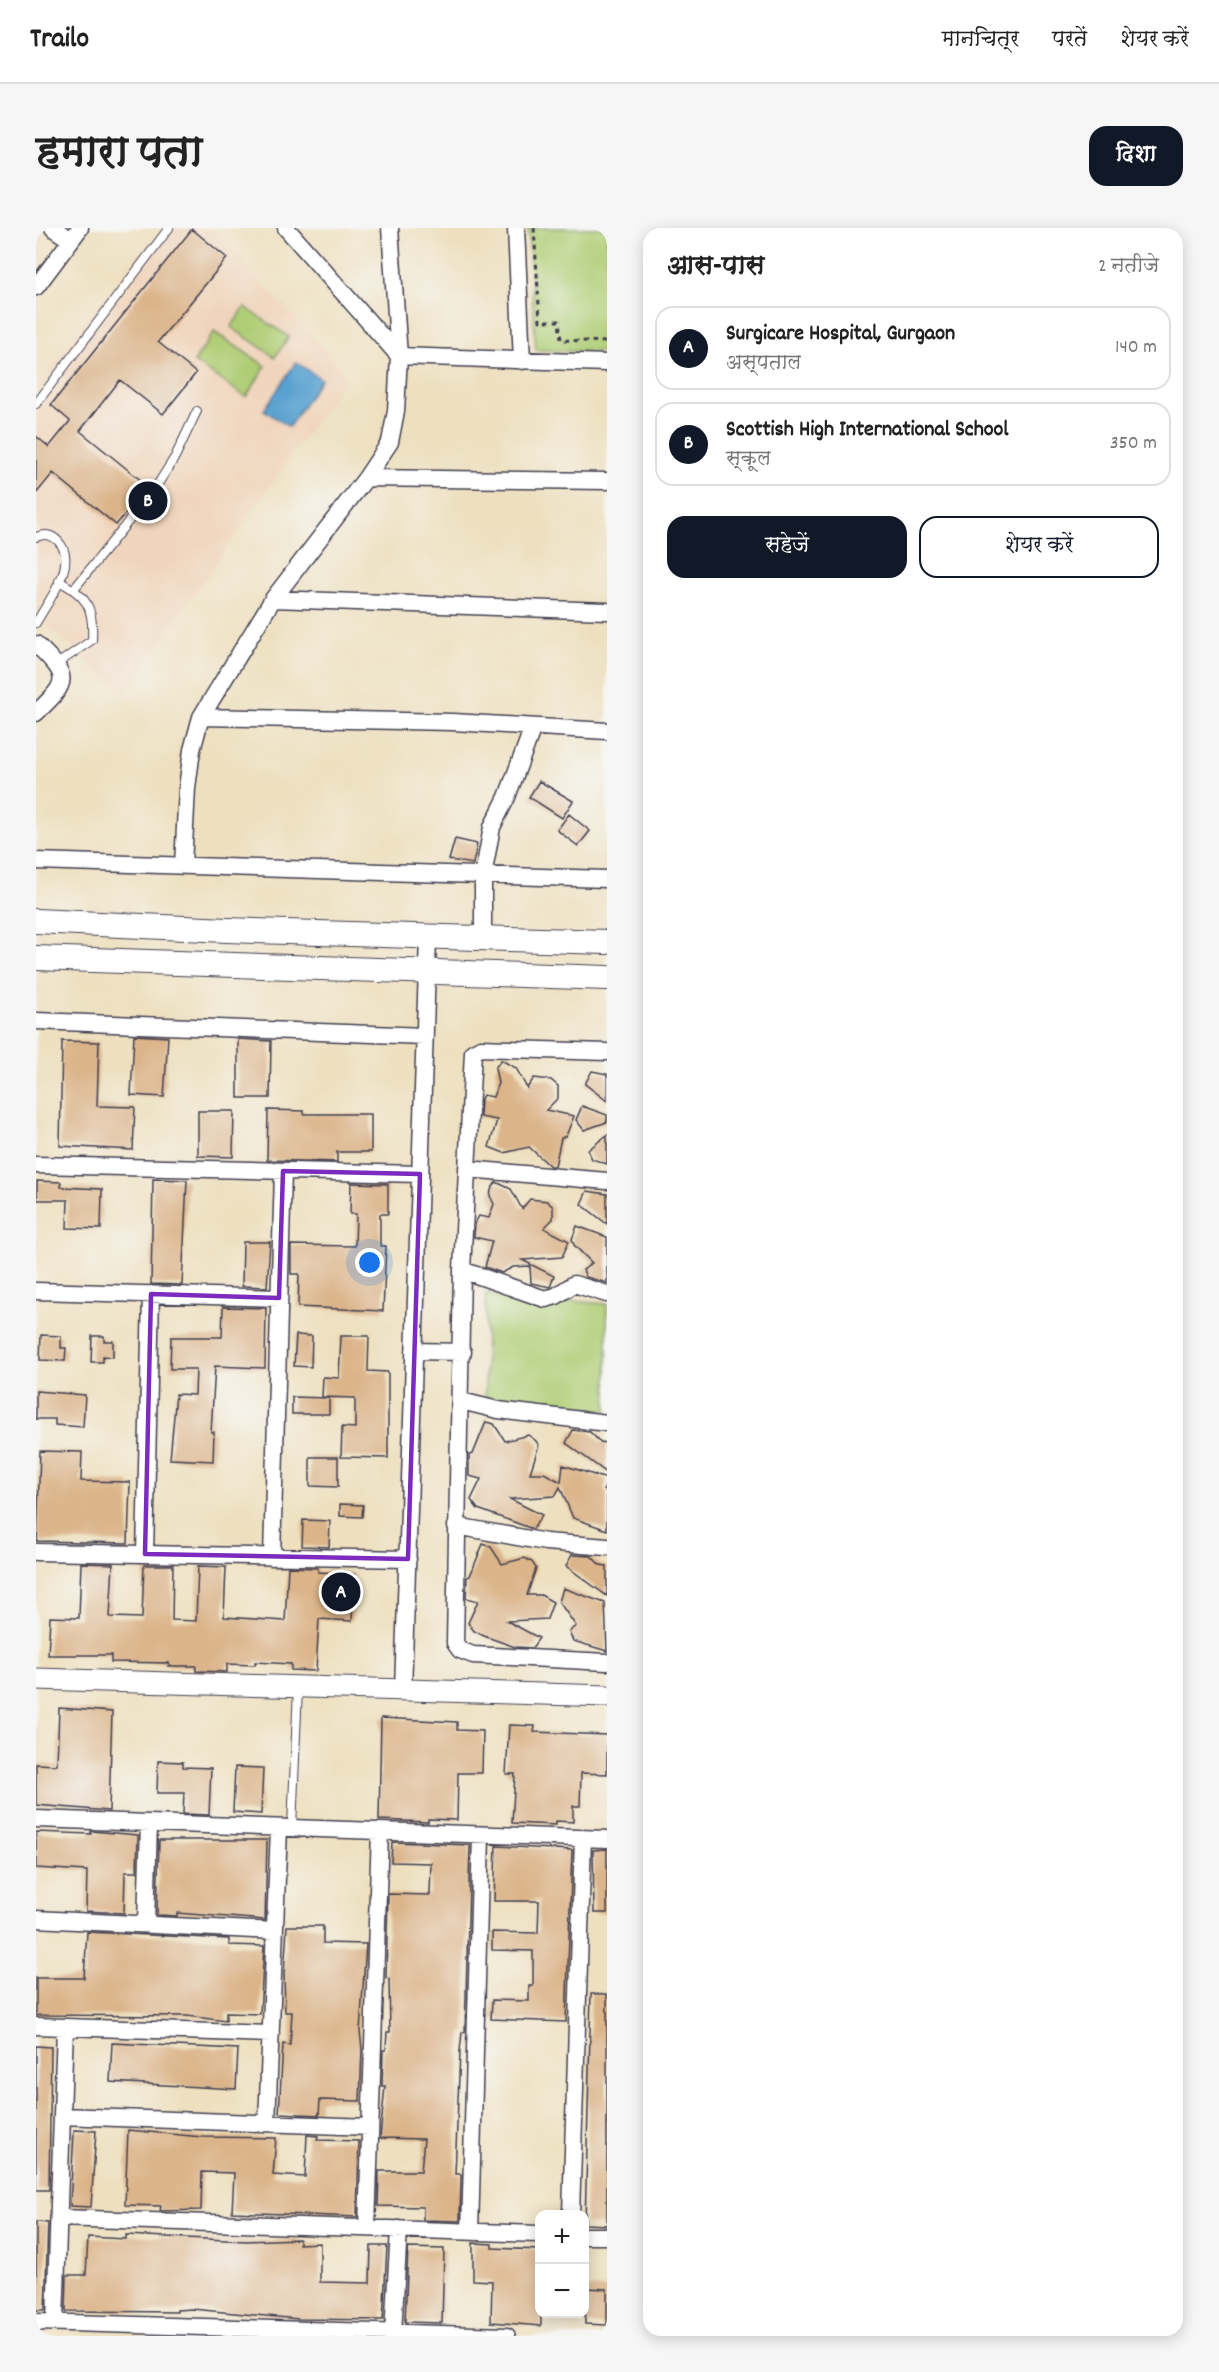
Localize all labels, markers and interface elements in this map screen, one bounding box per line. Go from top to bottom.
text: Trailo [30,21,89,61]
text: मानचित्र [942,26,1019,56]
text: परतें [1052,26,1087,56]
text: शेयर करें [1120,26,1189,56]
text: हमारा पता [36,126,203,186]
button: दिशा [1089,126,1183,186]
text: आस-पास [667,249,764,286]
text: 2 नतीजे [1098,253,1159,281]
text: Surgicare Hospital, Gurgaon [726,319,955,350]
text: A [683,334,694,362]
text: 140 m [1115,334,1157,362]
text: अस्पताल [726,350,801,378]
text: Scottish High International School [726,415,1009,446]
text: B [684,430,693,458]
text: 350 m [1110,430,1157,458]
text: स्कूल [726,446,771,474]
pin: B [128,478,168,524]
button: सहेजें [667,516,907,578]
button: शेयर करें [919,516,1159,578]
your location [355,1248,384,1277]
pin: A [322,1570,360,1614]
map controls [535,2210,589,2318]
button: + [535,2210,589,2264]
button: − [535,2264,589,2318]

